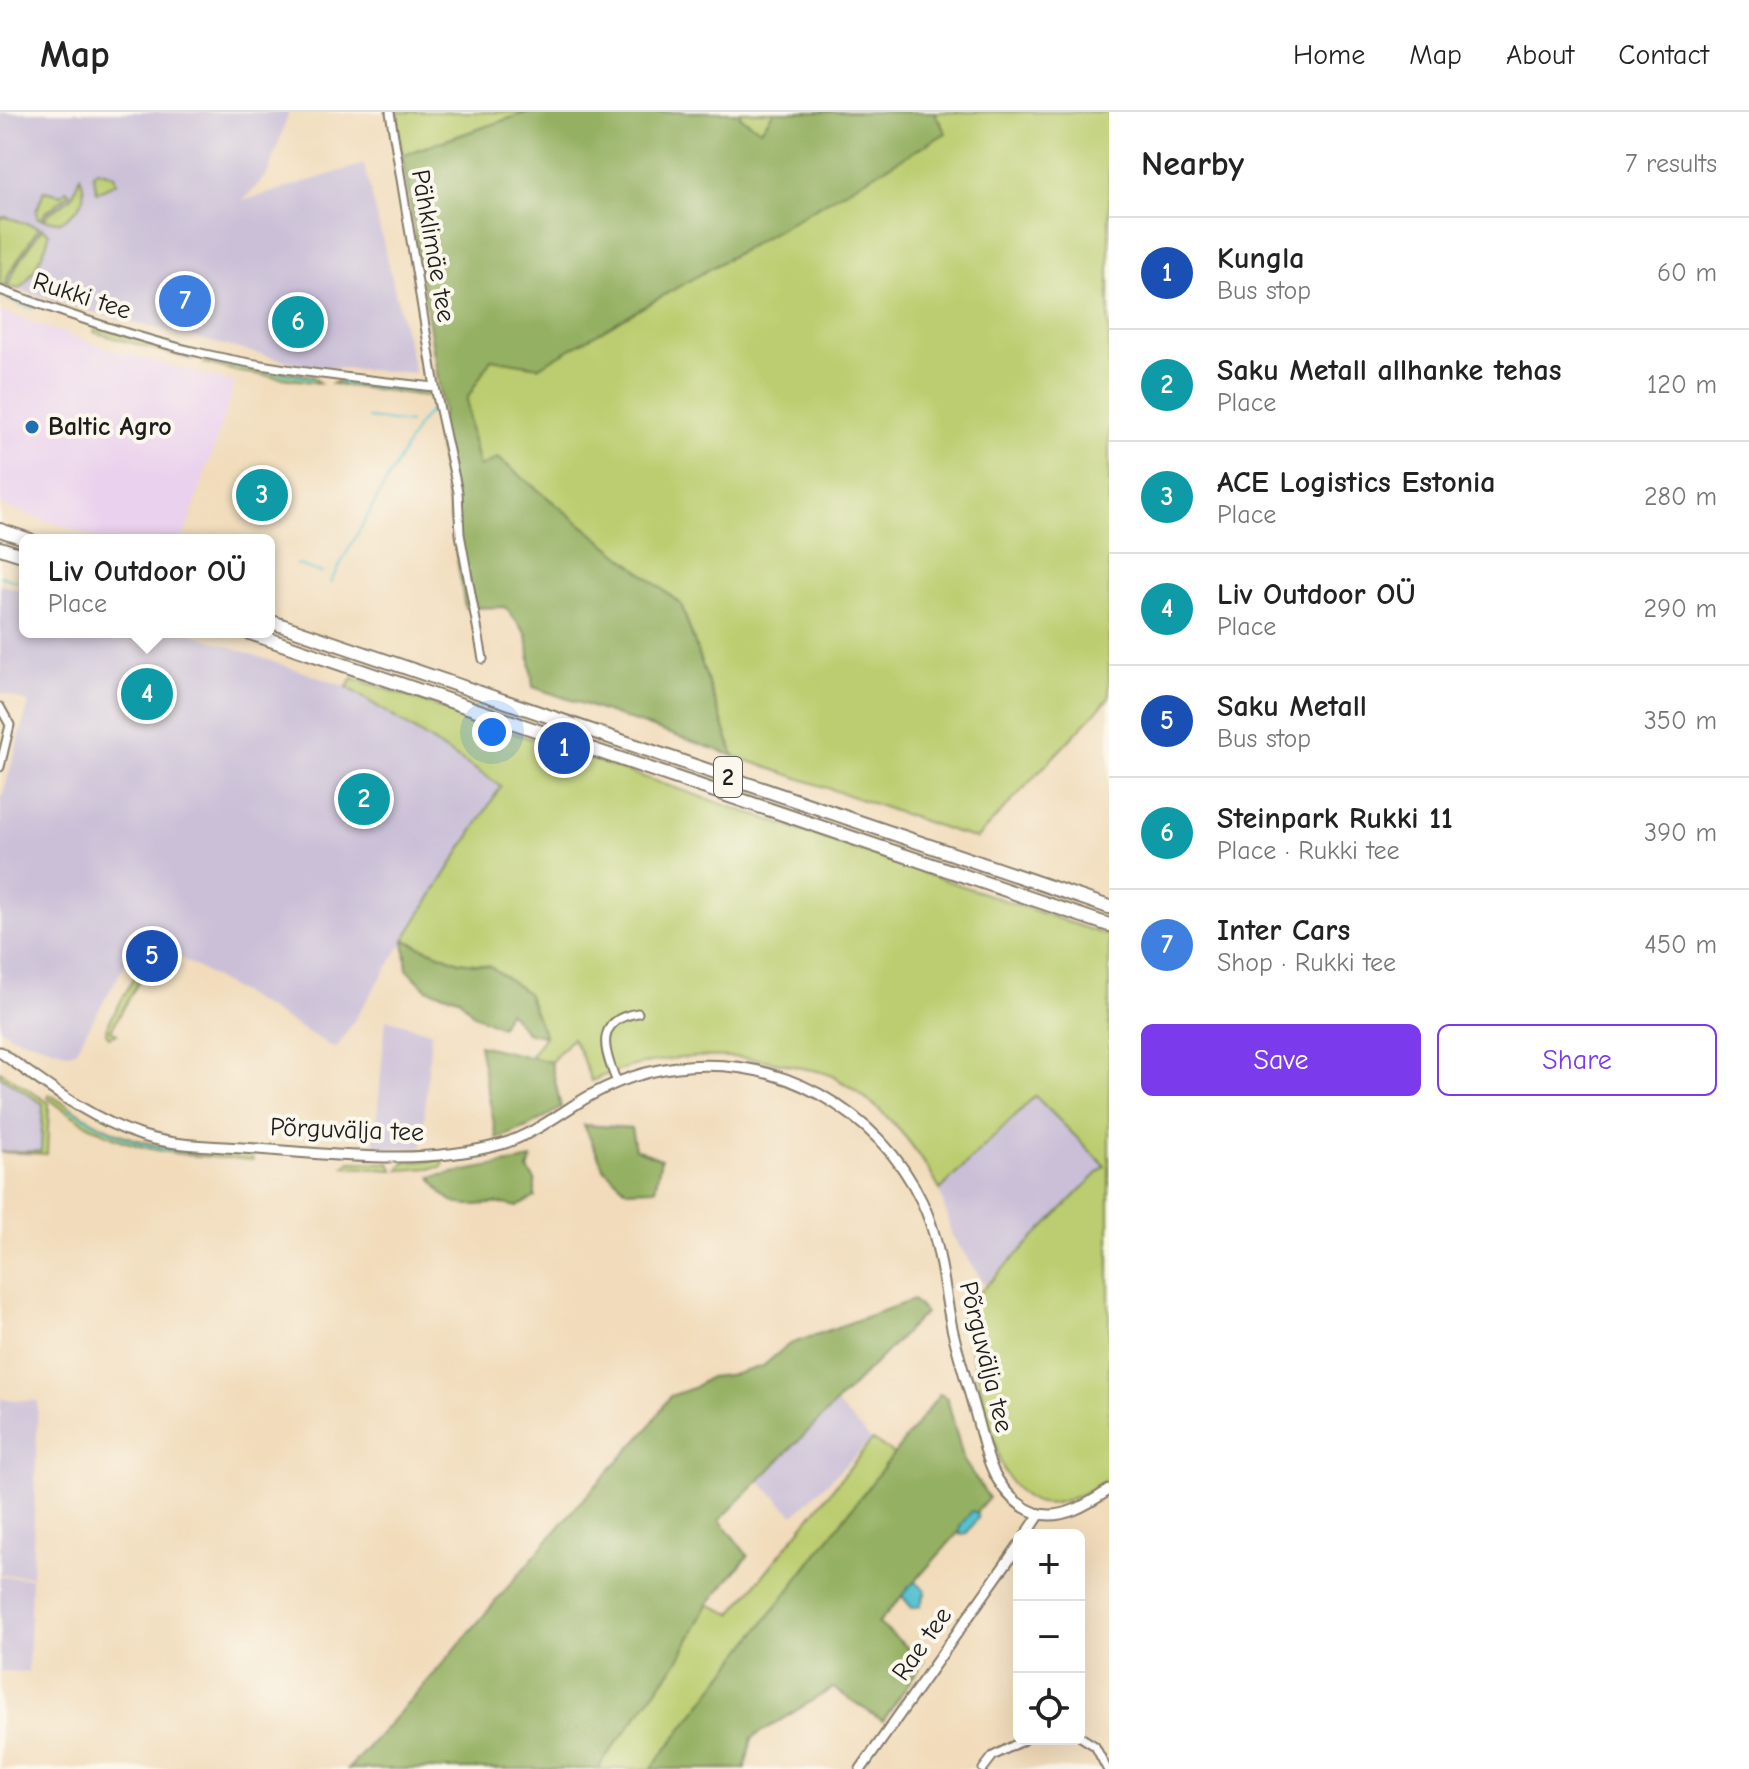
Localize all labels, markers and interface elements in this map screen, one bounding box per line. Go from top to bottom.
text: Map [40,33,110,77]
text: Home [1293,39,1365,71]
text: Map [1409,39,1462,71]
text: About [1506,39,1574,71]
text: Contact [1618,39,1709,71]
text: Nearby [1141,144,1244,184]
text: 7 results [1625,149,1717,179]
street label: Pähklimäe tee [405,167,461,325]
text: Kungla [1217,241,1304,276]
text: 1 [1162,258,1172,288]
text: 60 m [1657,258,1717,288]
street label: Rukki tee [29,266,135,326]
pin: 7 [159,271,211,331]
text: Bus stop [1217,276,1311,306]
pin: 6 [272,292,324,352]
text: Saku Metall allhanke tehas [1217,353,1562,388]
text: 2 [1161,370,1173,400]
text: 120 m [1647,370,1717,400]
text: Place [1217,388,1276,418]
place label: Baltic Agro [48,412,172,442]
marker: Baltic Agro [23,418,41,436]
pin: 3 [236,465,288,525]
text: ACE Logistics Estonia [1217,465,1496,500]
text: 3 [1161,482,1173,512]
text: 280 m [1644,482,1717,512]
text: Place [1217,500,1276,530]
popup [19,534,275,638]
text: Liv Outdoor OÜ [48,554,246,589]
text: Liv Outdoor OÜ [1217,577,1416,612]
text: Place [48,589,107,619]
text: 4 [1161,594,1173,624]
text: 290 m [1644,594,1717,624]
text: Place [1217,612,1276,642]
pin: 4 [121,664,173,724]
text: Saku Metall [1217,689,1367,724]
text: 5 [1160,706,1174,736]
text: 350 m [1644,706,1717,736]
your location [472,712,512,752]
pin: 1 [538,718,590,778]
text: Bus stop [1217,724,1311,754]
road number: 2 [714,757,742,797]
pin: 2 [338,769,390,829]
text: Steinpark Rukki 11 [1217,801,1453,836]
text: 6 [1160,818,1174,848]
text: 390 m [1644,818,1717,848]
text: Place · Rukki tee [1217,836,1399,866]
text: Inter Cars [1217,913,1350,948]
pin: 5 [126,926,178,986]
text: 7 [1161,930,1173,960]
text: 450 m [1644,930,1717,960]
text: Shop · Rukki tee [1217,948,1396,978]
button: Save [1141,1024,1421,1096]
button: Share [1437,1024,1717,1096]
street label: Põrguvälja tee [269,1112,425,1148]
street label: Põrguvälja tee [953,1279,1019,1435]
map controls [1013,1529,1085,1745]
button: + [1013,1529,1085,1601]
street label: Rae tee [886,1601,958,1687]
button: − [1013,1601,1085,1673]
button: locate [1013,1673,1085,1745]

